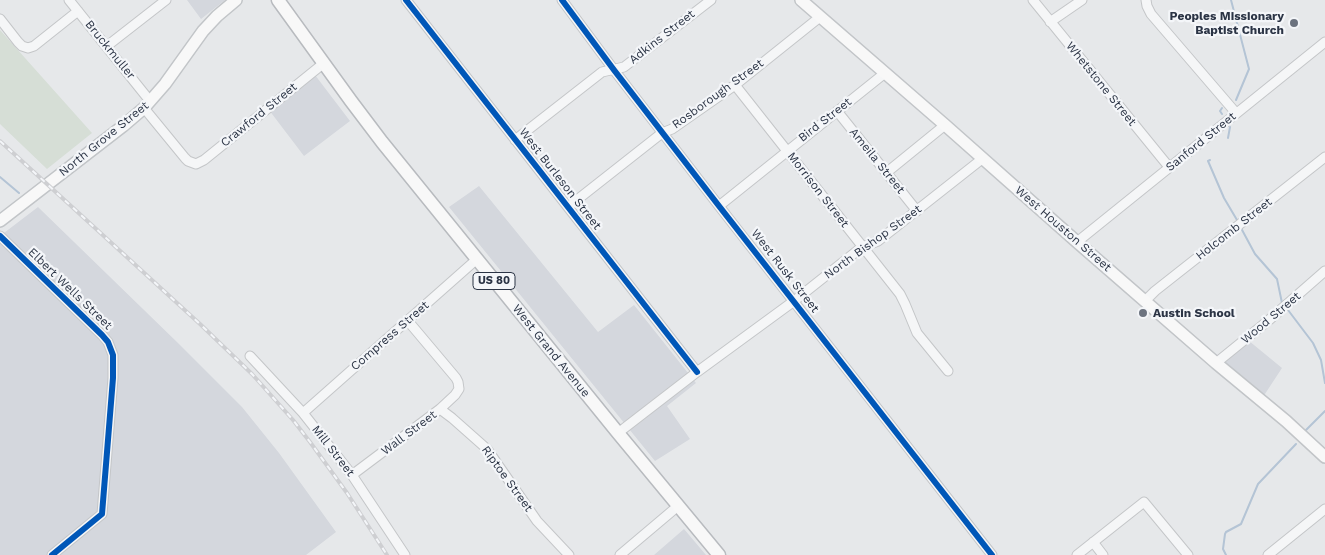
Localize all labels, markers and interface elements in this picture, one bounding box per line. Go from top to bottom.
street label: Adkins Street [626,7,698,67]
place label: Peoples Missionary Baptist Church [1170,9,1284,37]
marker: Peoples Missionary Baptist Church [1288,17,1300,29]
street label: Bruckmuller [82,18,138,82]
street label: Whetstone Street [1063,39,1139,129]
street label: Rosborough Street [670,56,766,132]
street label: Crawford Street [218,80,300,150]
street label: Bird Street [796,95,854,145]
street label: North Grove Street [56,98,152,180]
street label: Sanford Street [1163,109,1239,175]
street label: West Burleson Street [516,125,604,233]
street label: Ameila Street [846,125,908,197]
street label: Morrison Street [784,150,852,230]
street label: West Houston Street [1012,183,1114,275]
street label: Holcomb Street [1193,195,1275,263]
street label: North Bishop Street [822,202,924,282]
street label: West Rusk Street [748,226,822,316]
street label: Elbert Wells Street [25,245,115,333]
road number: US 80 [473,272,515,290]
street label: Wood Street [1238,289,1304,347]
street label: Compress Street [348,298,432,374]
street label: West Grand Avenue [509,302,593,400]
place label: Austin School [1153,306,1235,320]
marker: Austin School [1137,307,1149,319]
street label: Wall Street [379,408,439,458]
street label: Mill Street [309,423,357,479]
street label: Riptoe Street [478,443,536,515]

